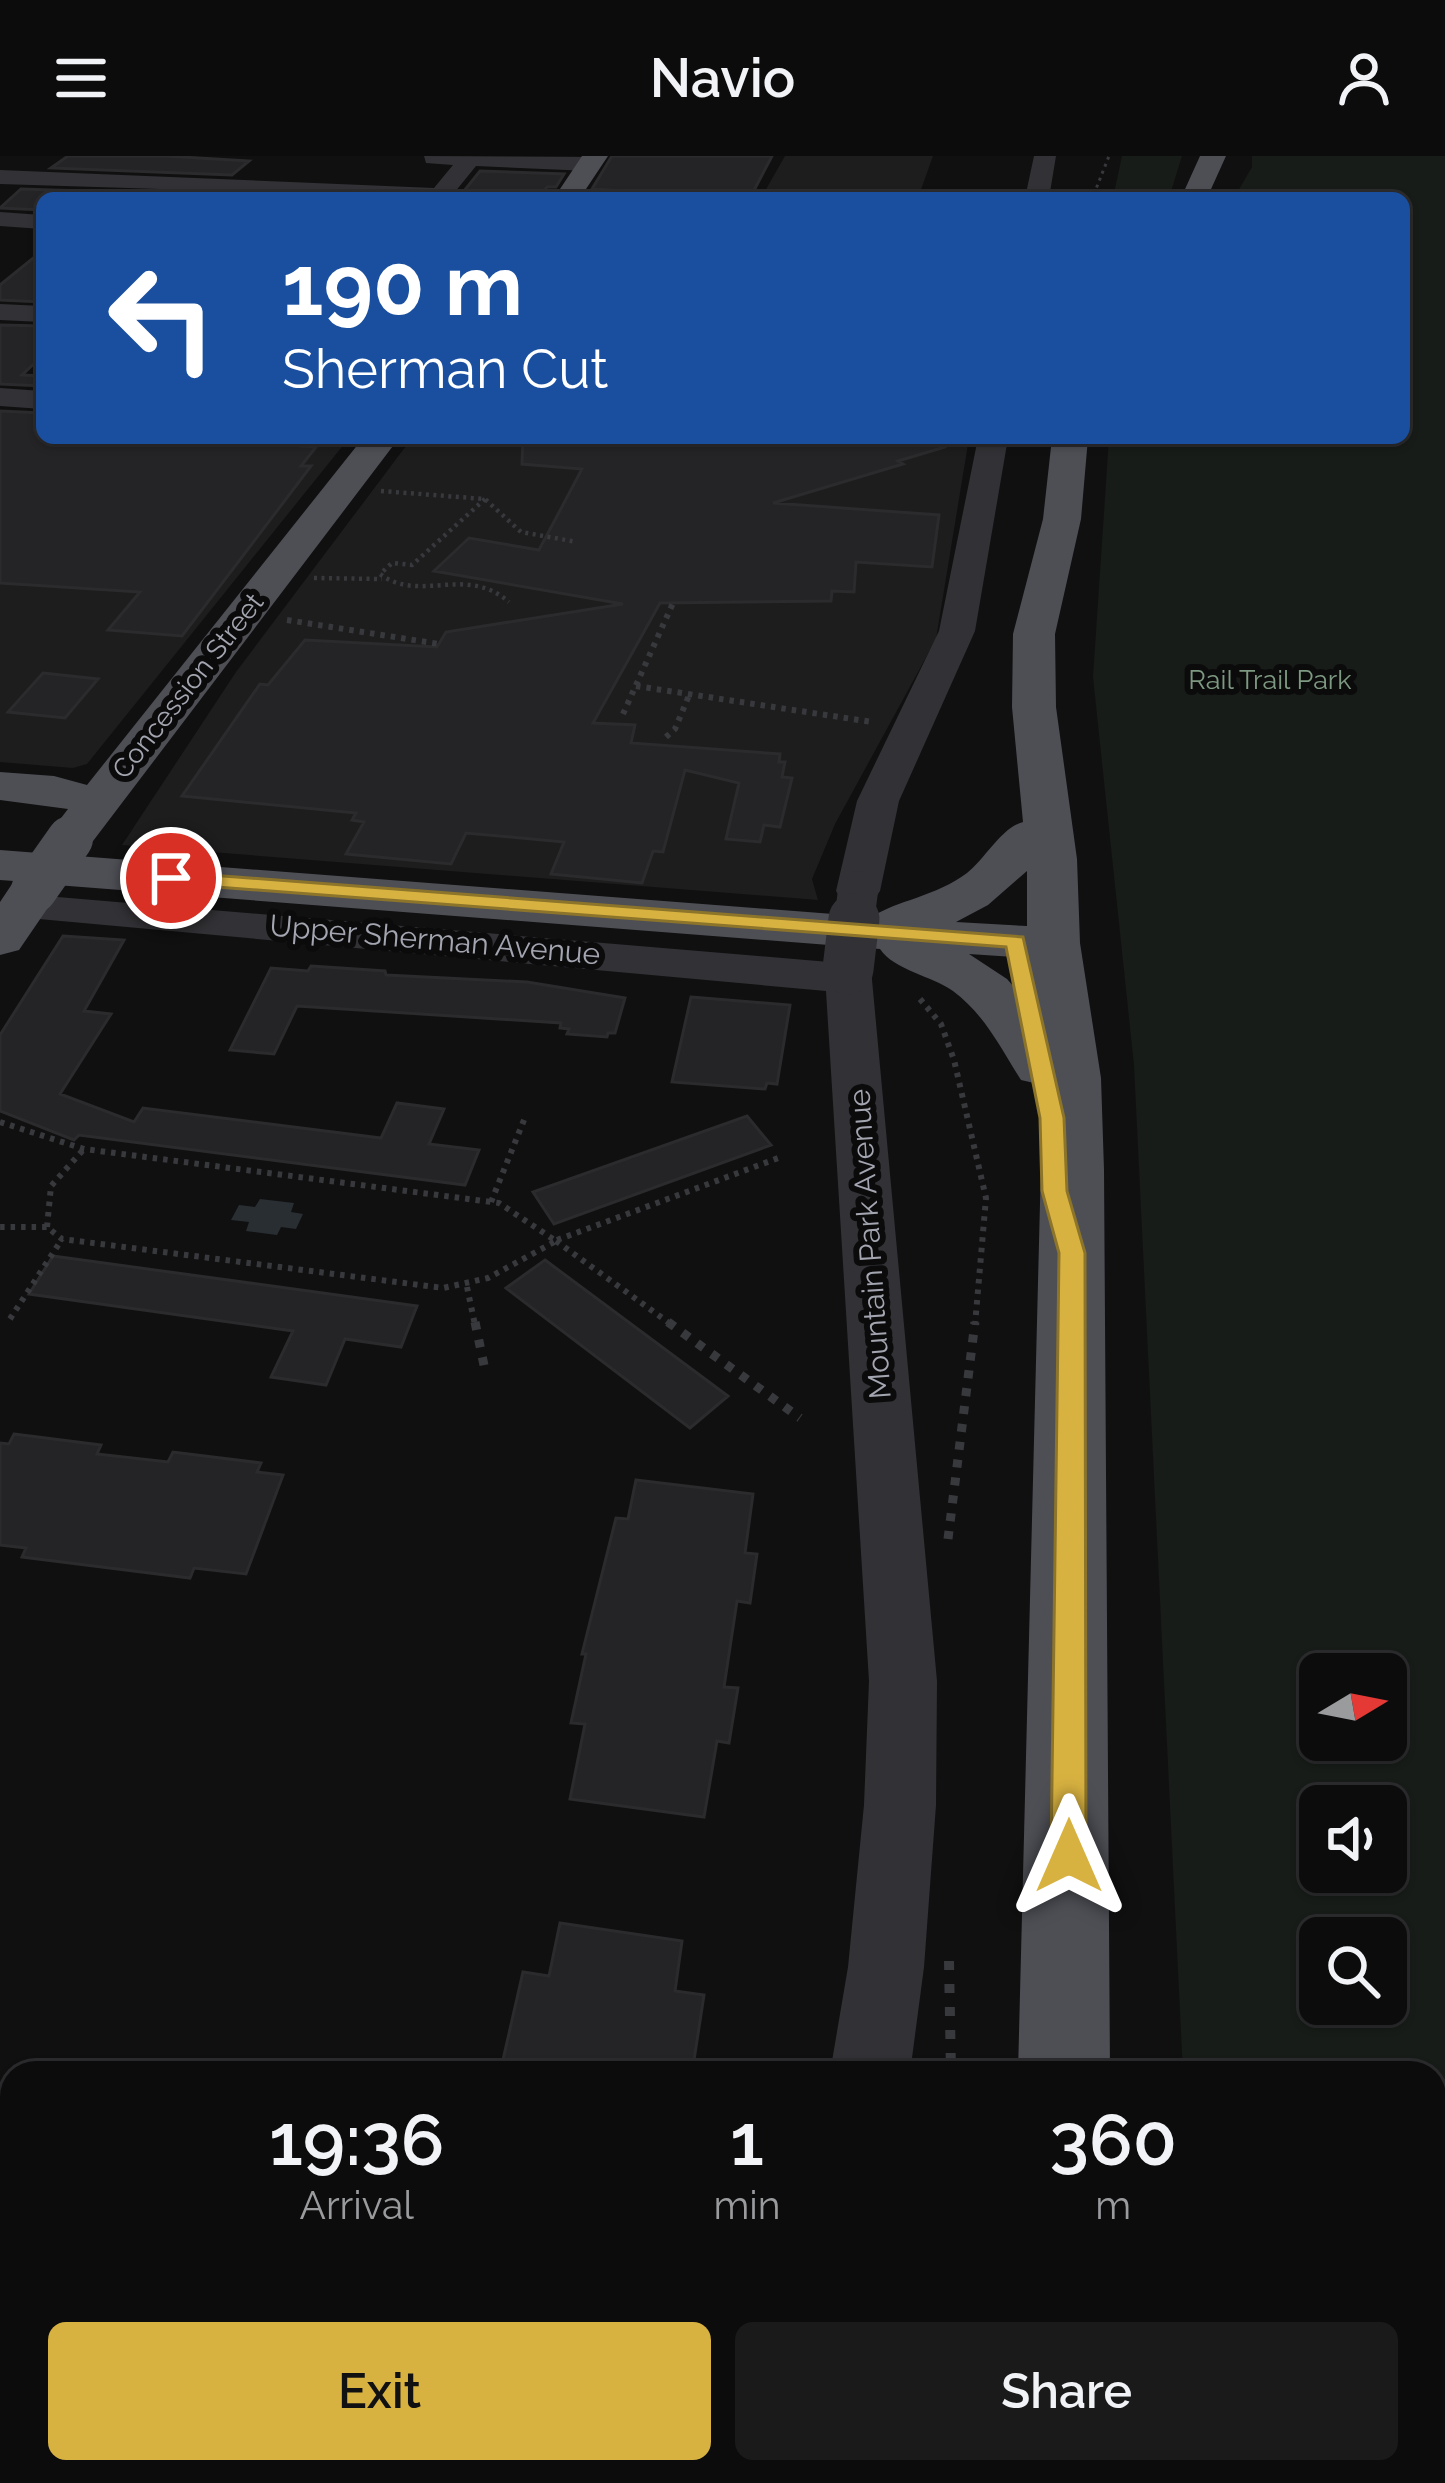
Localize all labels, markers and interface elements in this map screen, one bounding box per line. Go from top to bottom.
icon: menu [48,45,114,111]
icon: person [1331,45,1397,111]
text: Navio [650,46,795,110]
text: 190 m [282,236,523,335]
icon: left [84,240,240,396]
text: Sherman Cut [282,337,608,401]
street label: Concession Street [106,587,270,784]
park label: Rail Trail Park [1188,664,1352,695]
pin [120,827,222,929]
icon: arrive [138,845,204,911]
street label: Upper Sherman Avenue [268,908,602,971]
street label: Mountain Park Avenue [841,1088,898,1400]
north arrow [1299,1653,1407,1761]
map controls [1299,1653,1407,2025]
button: sound [1299,1785,1407,1893]
position arrow [1006,1793,1132,1919]
button: search [1299,1917,1407,2025]
text: 19:36 [269,2097,445,2182]
text: 1 [730,2097,764,2182]
text: 360 [1050,2097,1177,2182]
text: Arrival [300,2182,414,2228]
text: min [714,2182,781,2228]
text: m [1095,2182,1131,2228]
button: Exit [48,2322,711,2460]
button: Share [735,2322,1398,2460]

